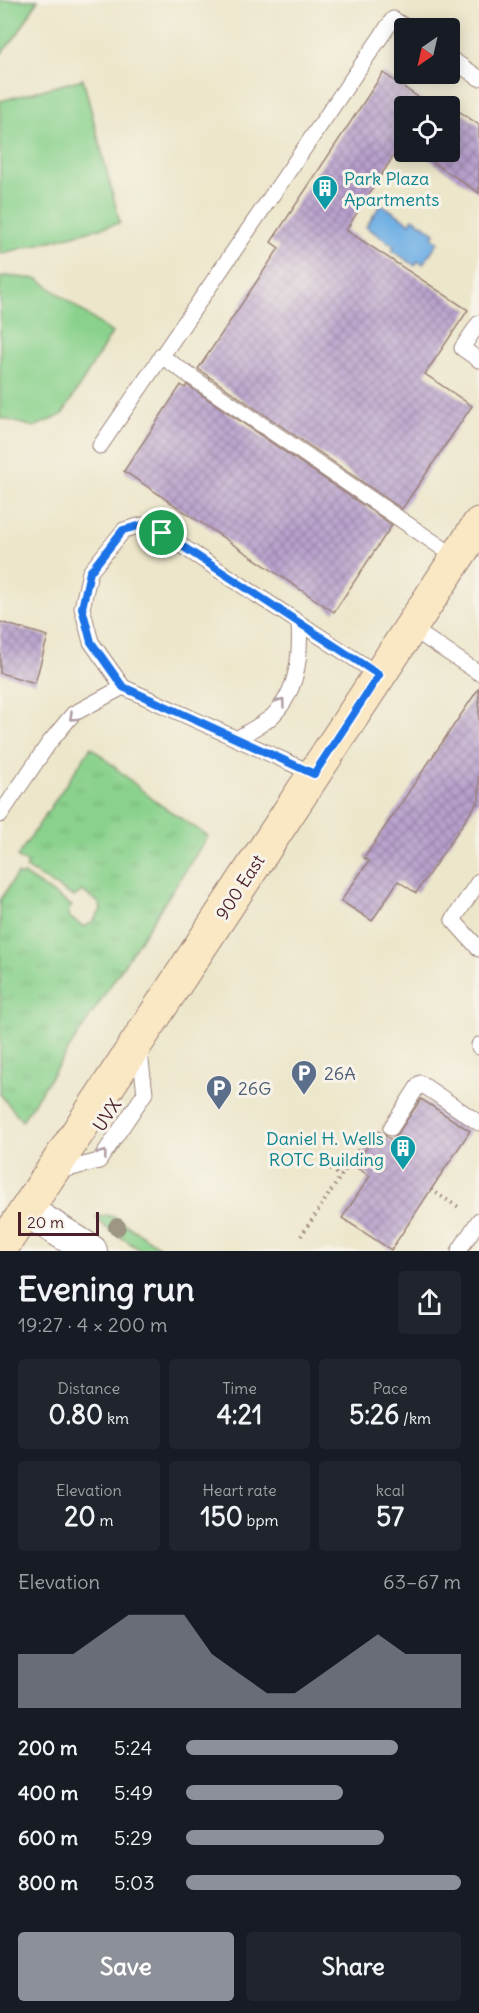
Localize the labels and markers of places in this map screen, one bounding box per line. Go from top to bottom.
place label: Park Plaza Apartments [344,167,440,211]
building icon: Park Plaza Apartments [310,173,340,211]
pin [136,507,187,558]
parking icon: 26A [289,1058,319,1096]
place label: 26A [324,1062,356,1085]
parking icon: 26G [204,1073,234,1111]
place label: 26G [238,1077,271,1100]
place label: Daniel H. Wells ROTC Building [266,1127,384,1171]
building icon: Daniel H. Wells ROTC Building [388,1133,418,1171]

